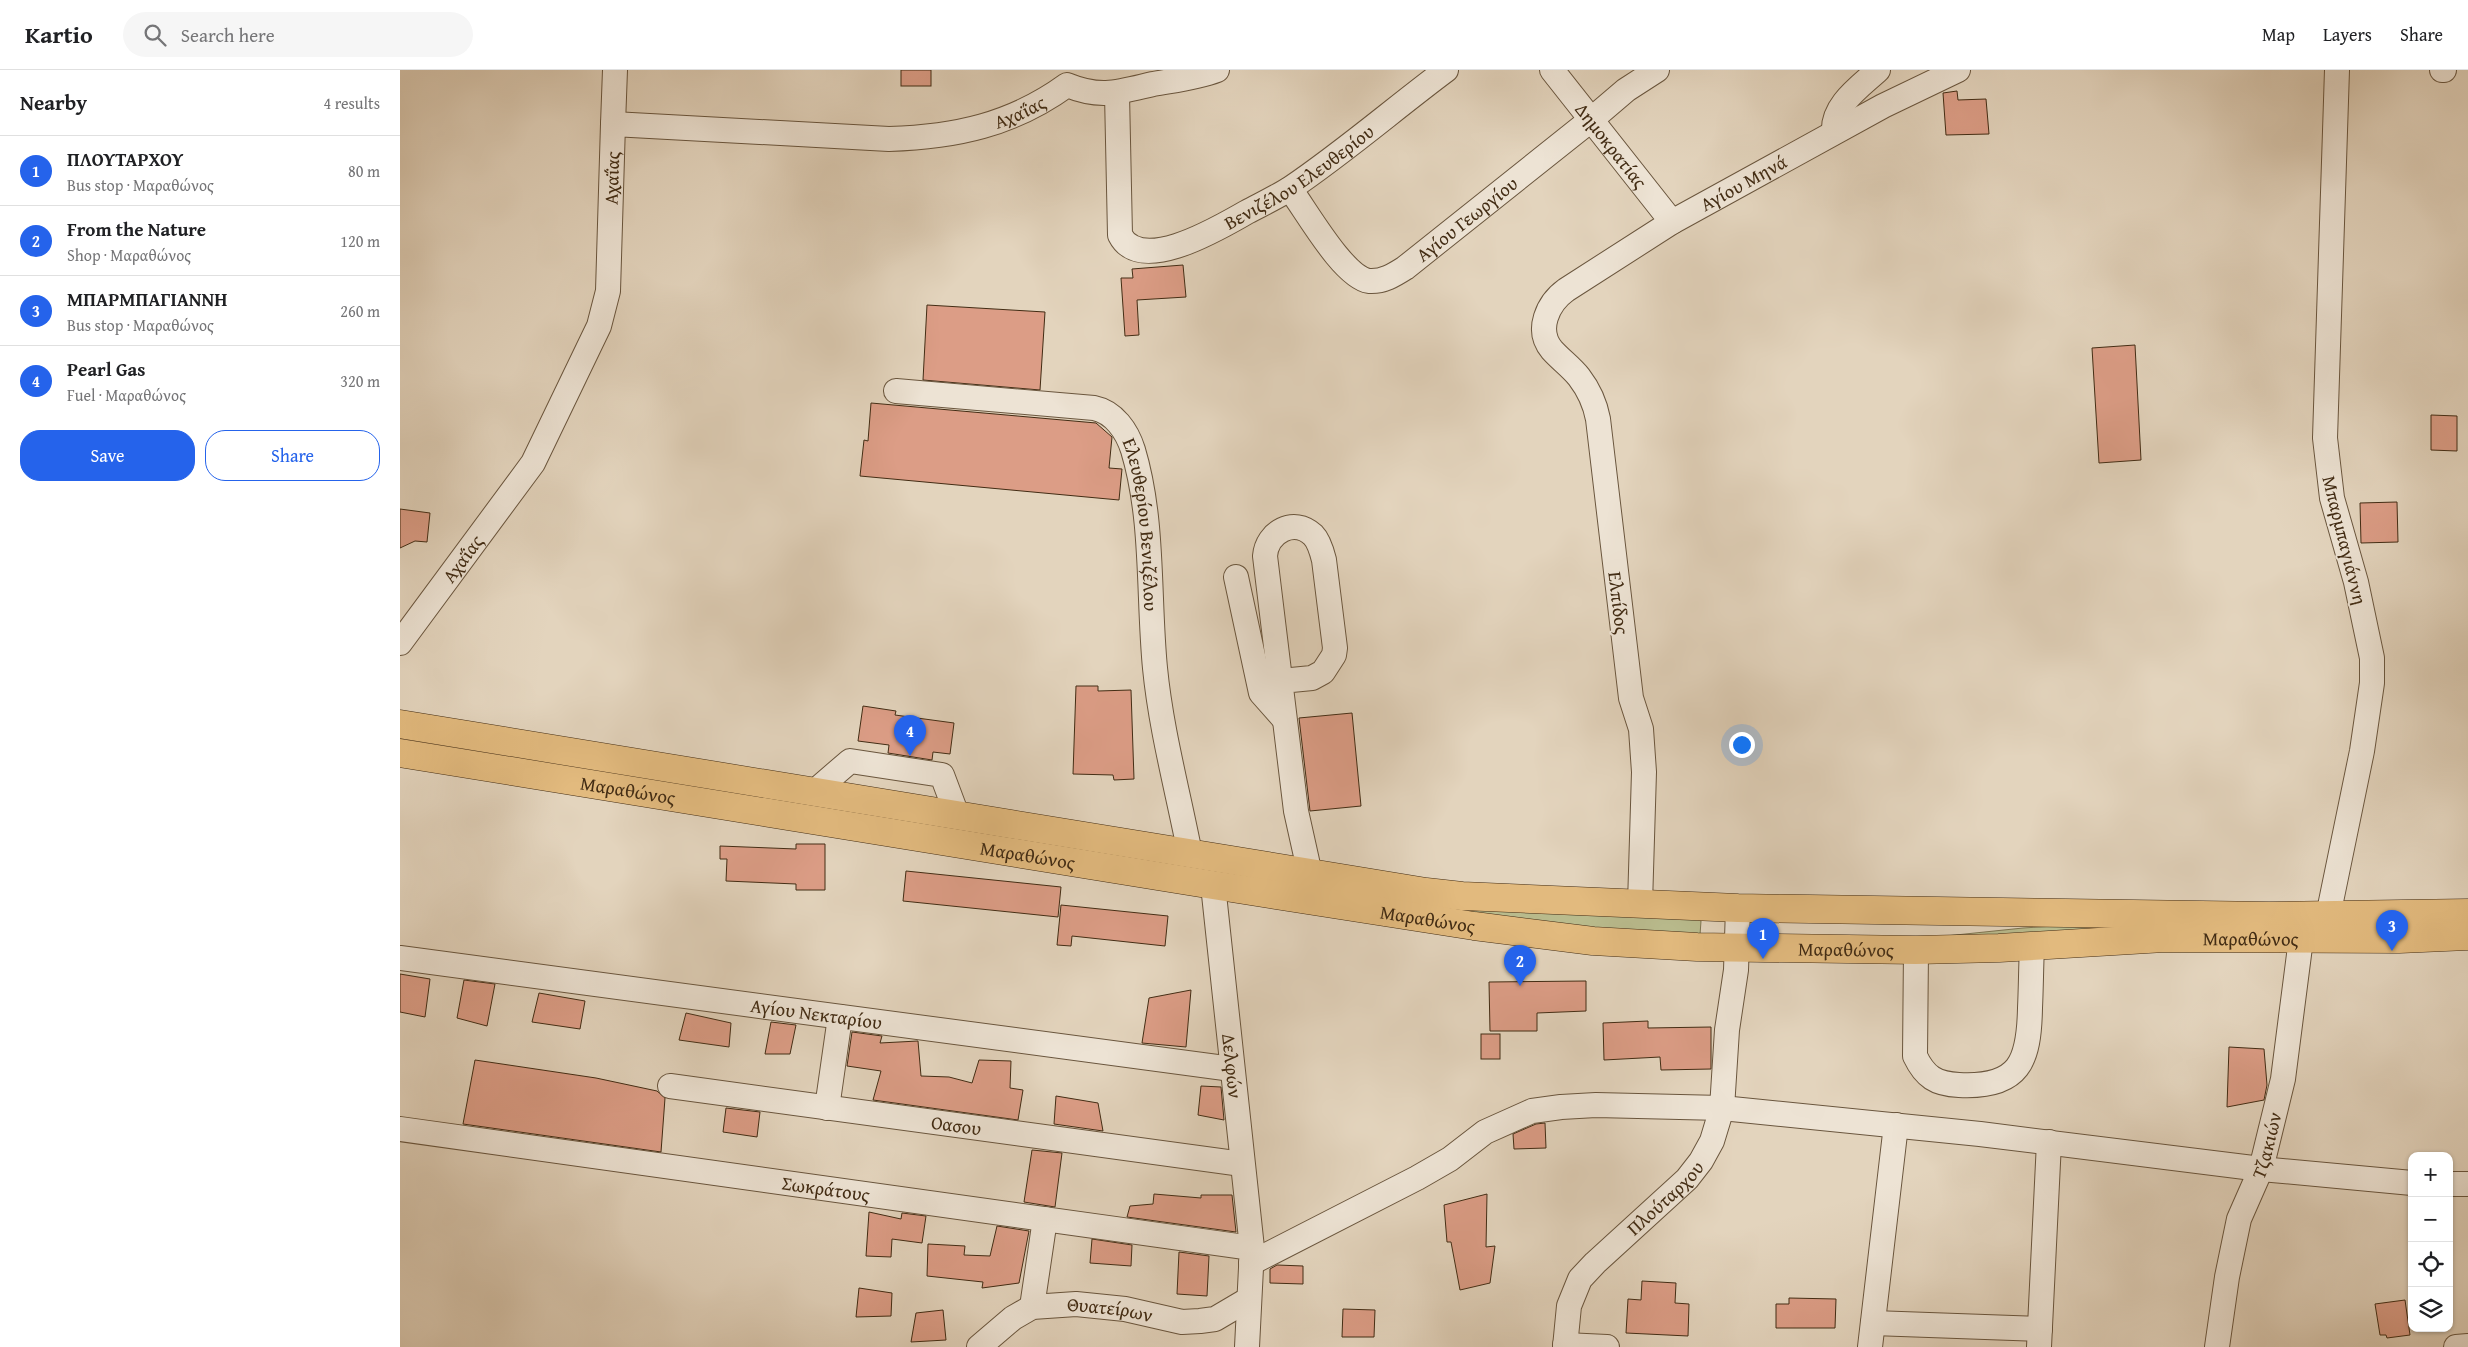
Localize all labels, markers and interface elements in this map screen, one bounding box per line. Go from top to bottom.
search box [123,12,473,57]
text: Kartio [25,17,93,52]
icon: search [141,21,169,49]
text: Search here [181,21,275,49]
text: Map [2262,21,2295,48]
text: Layers [2323,21,2372,48]
text: Share [2400,21,2443,48]
text: Nearby [20,87,87,118]
street label: Αχαΐας [990,88,1051,136]
text: 4 results [323,91,380,115]
street label: Δημοκρατίας [1569,96,1654,194]
street label: Βενιζέλου Ελευθερίου [1219,117,1380,236]
text: ΠΛΟΥΤΑΡΧΟΥ [67,145,183,173]
street label: Αγίου Μηνά [1695,147,1792,218]
street label: Αχαΐας [597,151,626,205]
text: 1 [32,159,40,183]
text: 80 m [348,159,380,183]
street label: Αγίου Γεωργίου [1410,169,1524,268]
text: Bus stop · Μαραθώνος [67,173,214,197]
text: From the Nature [67,215,206,243]
text: 2 [32,229,40,253]
text: 120 m [340,229,380,253]
text: Shop · Μαραθώνος [67,243,191,267]
text: ΜΠΑΡΜΠΑΓΙΑΝΝΗ [67,285,227,313]
text: 3 [32,299,40,323]
text: 260 m [340,299,380,323]
text: Bus stop · Μαραθώνος [67,313,214,337]
text: Pearl Gas [67,355,145,383]
text: 4 [32,369,40,393]
text: 320 m [340,369,380,393]
text: Fuel · Μαραθώνος [67,383,186,407]
button: Save [20,430,195,481]
button: Share [205,430,380,481]
street label: Ελευθερίου Βενιζέλου [1116,433,1165,612]
street label: Μπαρμπαγιάννη [2315,473,2375,607]
street label: Αχαΐας [435,529,490,588]
street label: Ελπίδος [1601,570,1637,636]
pin: 4 [894,715,926,756]
your location [1729,732,1755,758]
street label: Μαραθώνος [578,769,678,812]
street label: Μαραθώνος [978,833,1077,876]
street label: Μαραθώνος [1378,897,1477,940]
pin: 3 [2376,910,2408,951]
pin: 1 [1747,918,1779,959]
street label: Μαραθώνος [2203,924,2299,953]
street label: Μαραθώνος [1798,934,1894,964]
pin: 2 [1504,945,1536,986]
street label: Αγίου Νεκταρίου [749,991,884,1036]
street label: Δελφών [1215,1032,1250,1100]
street label: Οασου [929,1108,983,1142]
street label: Τζακιών [2244,1109,2288,1183]
map controls [2408,1152,2453,1332]
button: + [2408,1152,2453,1197]
street label: Πλούταρχου [1620,1155,1710,1242]
street label: Σωκράτους [780,1168,872,1208]
button: − [2408,1197,2453,1242]
button: locate [2408,1242,2453,1287]
button: layers [2408,1287,2453,1332]
street label: Θυατείρων [1066,1290,1156,1329]

